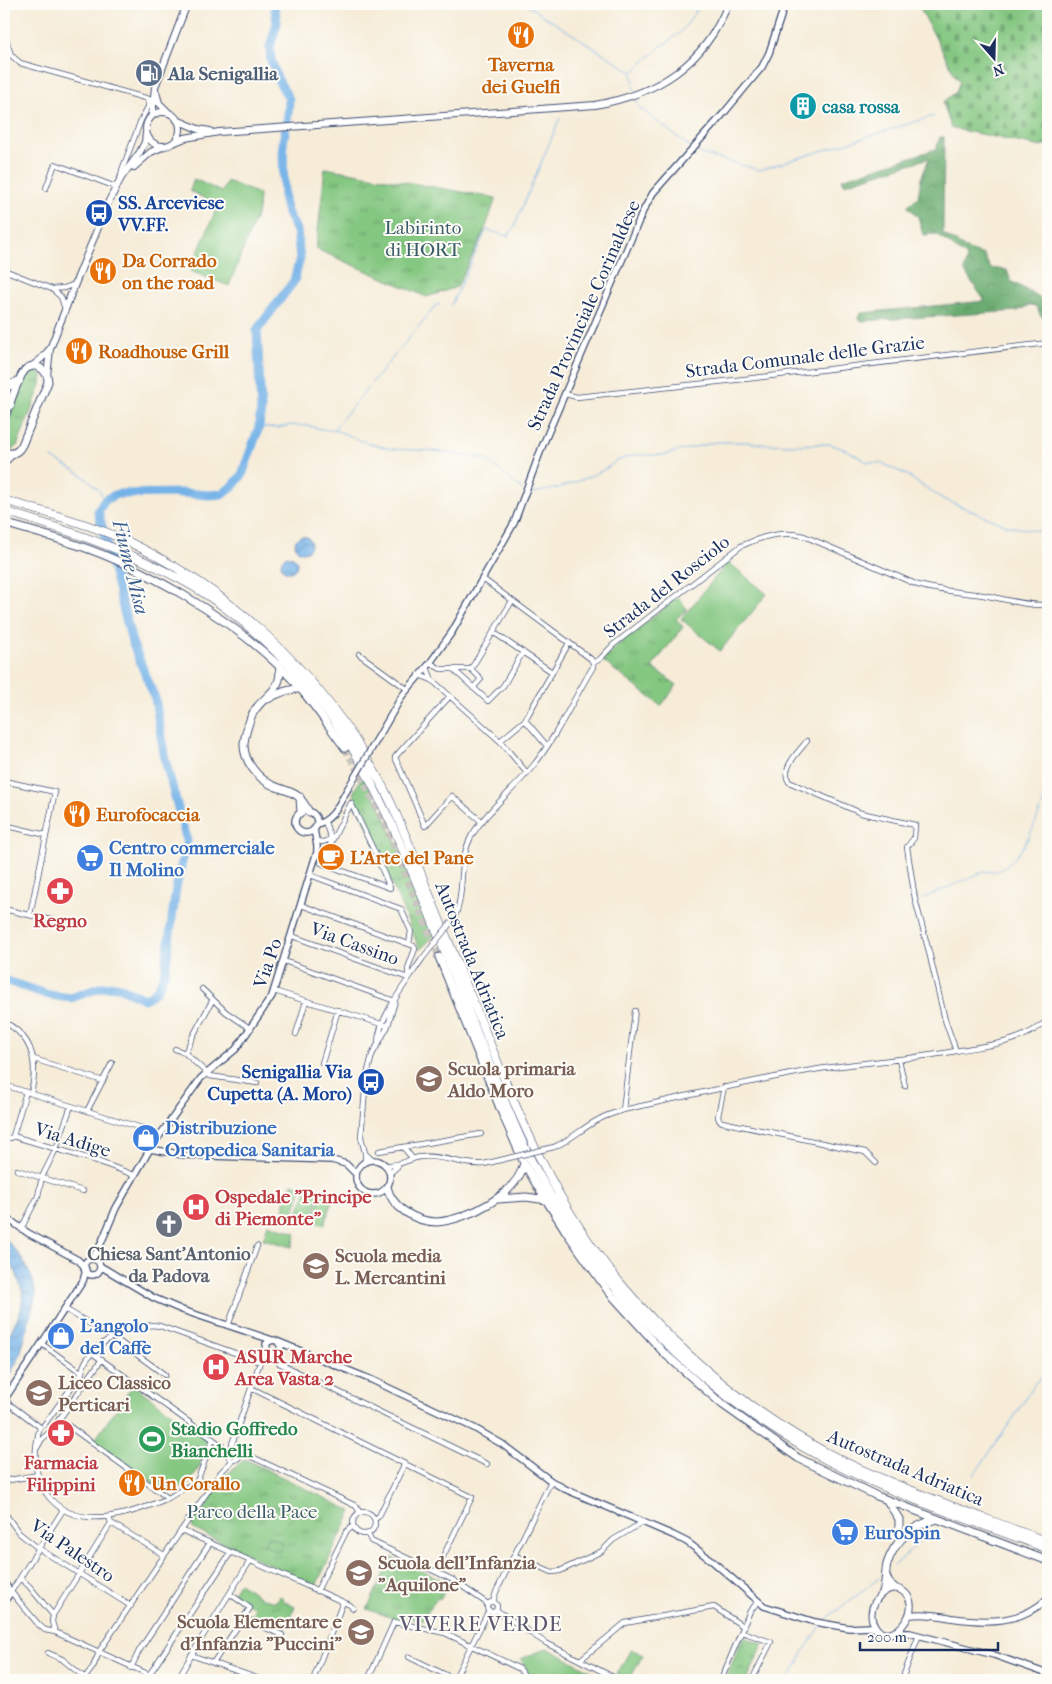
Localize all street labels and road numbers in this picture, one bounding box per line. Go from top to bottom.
street label: Strada Provinciale Corinaldese [523,197,645,434]
street label: Strada Comunale delle Grazie [684,331,926,383]
street label: Strada del Rosciolo [599,531,734,643]
street label: Autostrada Adriatica [430,878,514,1042]
street label: Via Cassino [306,917,402,970]
street label: Via Po [249,935,287,992]
street label: Via Adige [31,1118,113,1162]
street label: Autostrada Adriatica [823,1425,987,1511]
street label: Via Palestro [25,1514,119,1587]

